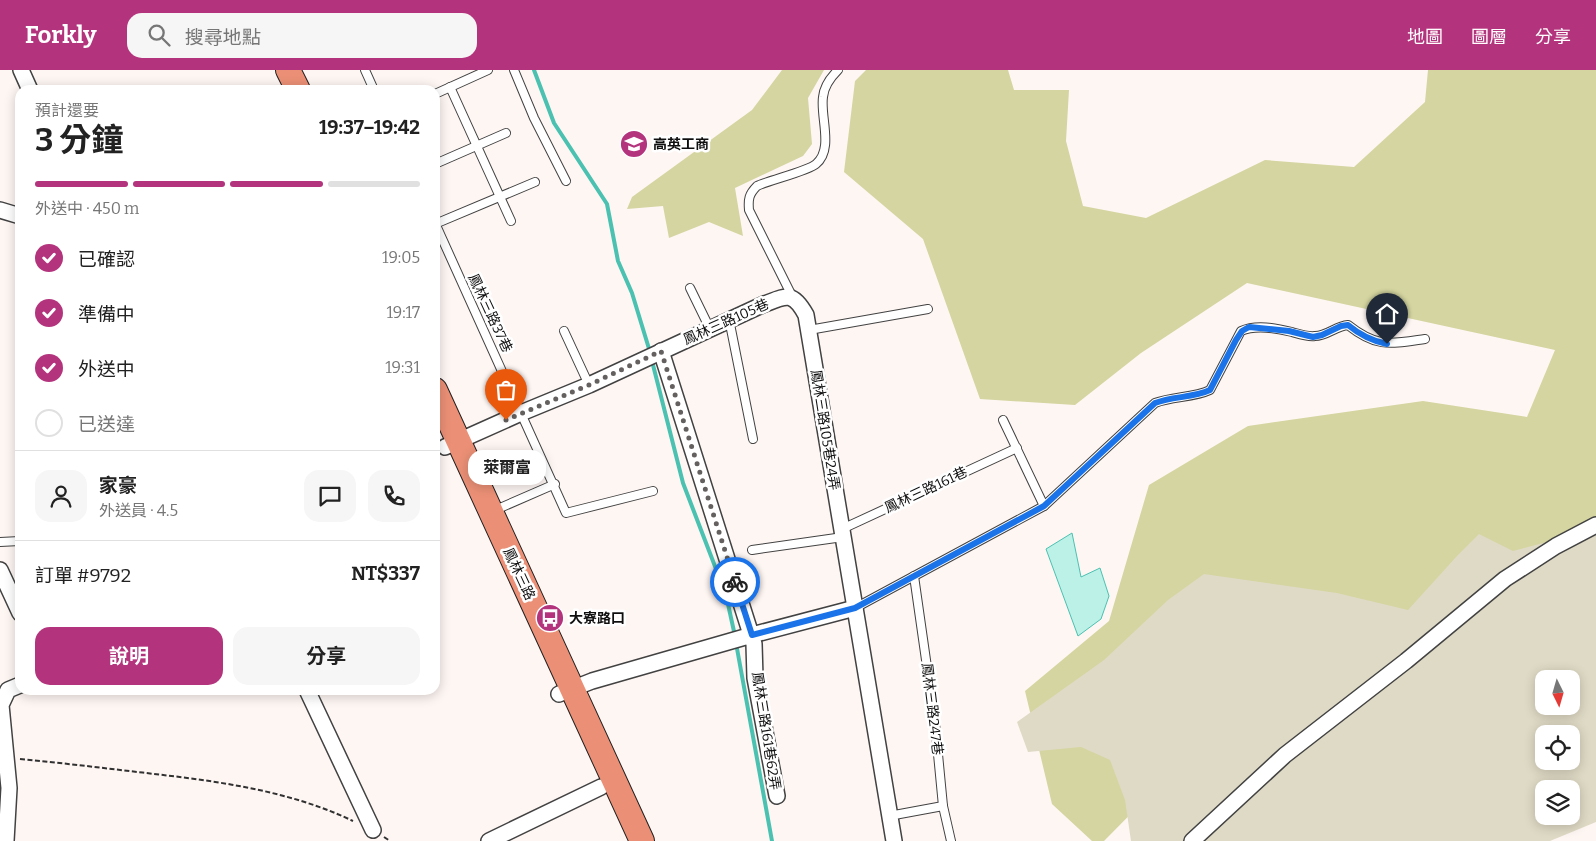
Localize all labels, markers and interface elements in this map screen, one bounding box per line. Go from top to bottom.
search box [127,13,477,58]
text: Forkly [25,21,97,49]
icon: search [145,21,173,49]
text: 搜尋地點 [185,26,261,49]
text: 地圖 [1407,26,1443,48]
text: 圖層 [1471,26,1507,48]
text: 分享 [1535,26,1571,48]
text: 預計還要 [35,101,99,120]
text: 19:37–19:42 [319,116,420,139]
text: 3 分鐘 [35,121,123,159]
school or university icon: 高英工商 [619,129,649,159]
place label: 高英工商 [653,136,709,153]
text: 外送中 · 450 m [35,199,139,218]
icon: check [35,244,63,272]
text: 已確認 [78,248,135,271]
text: 19:05 [382,248,420,267]
street label: 鳳林三路37巷 [464,271,516,355]
pin [1366,293,1408,344]
street label: 鳳林三路105巷 [680,295,772,349]
icon: check [35,299,63,327]
icon: home [1373,300,1401,328]
text: 準備中 [78,303,135,326]
text: 19:17 [386,303,420,322]
icon: check [35,354,63,382]
text: 外送中 [78,358,135,381]
text: 19:31 [385,358,420,377]
street label: 鳳林三路105巷24弄 [807,368,843,492]
pin [485,369,527,420]
icon: bag [492,376,520,404]
text: 已送達 [78,413,135,436]
callout: 萊爾富 [467,450,545,485]
text: 萊爾富 [483,458,531,477]
street label: 鳳林三路161巷 [882,463,970,517]
button: person [35,470,87,522]
button: chat [304,470,356,522]
button: phone [368,470,420,522]
text: 家豪 [99,474,137,497]
text: 外送員 · 4.5 [99,501,178,520]
street label: 鳳林三路 [499,545,539,603]
courier [710,557,760,607]
text: NT$337 [351,562,420,585]
text: 訂單 #9792 [35,564,131,587]
icon: bike [721,568,749,596]
bus stop icon: 大寮路口 [535,603,565,633]
place label: 大寮路口 [569,610,625,627]
button: 說明 [35,627,223,685]
button: 分享 [233,627,420,685]
street label: 鳳林三路247巷 [918,662,946,756]
north arrow [1535,670,1580,715]
map controls [1535,670,1580,825]
street label: 鳳林三路161巷62弄 [748,671,784,791]
button: locate [1535,725,1580,770]
button: layers [1535,780,1580,825]

